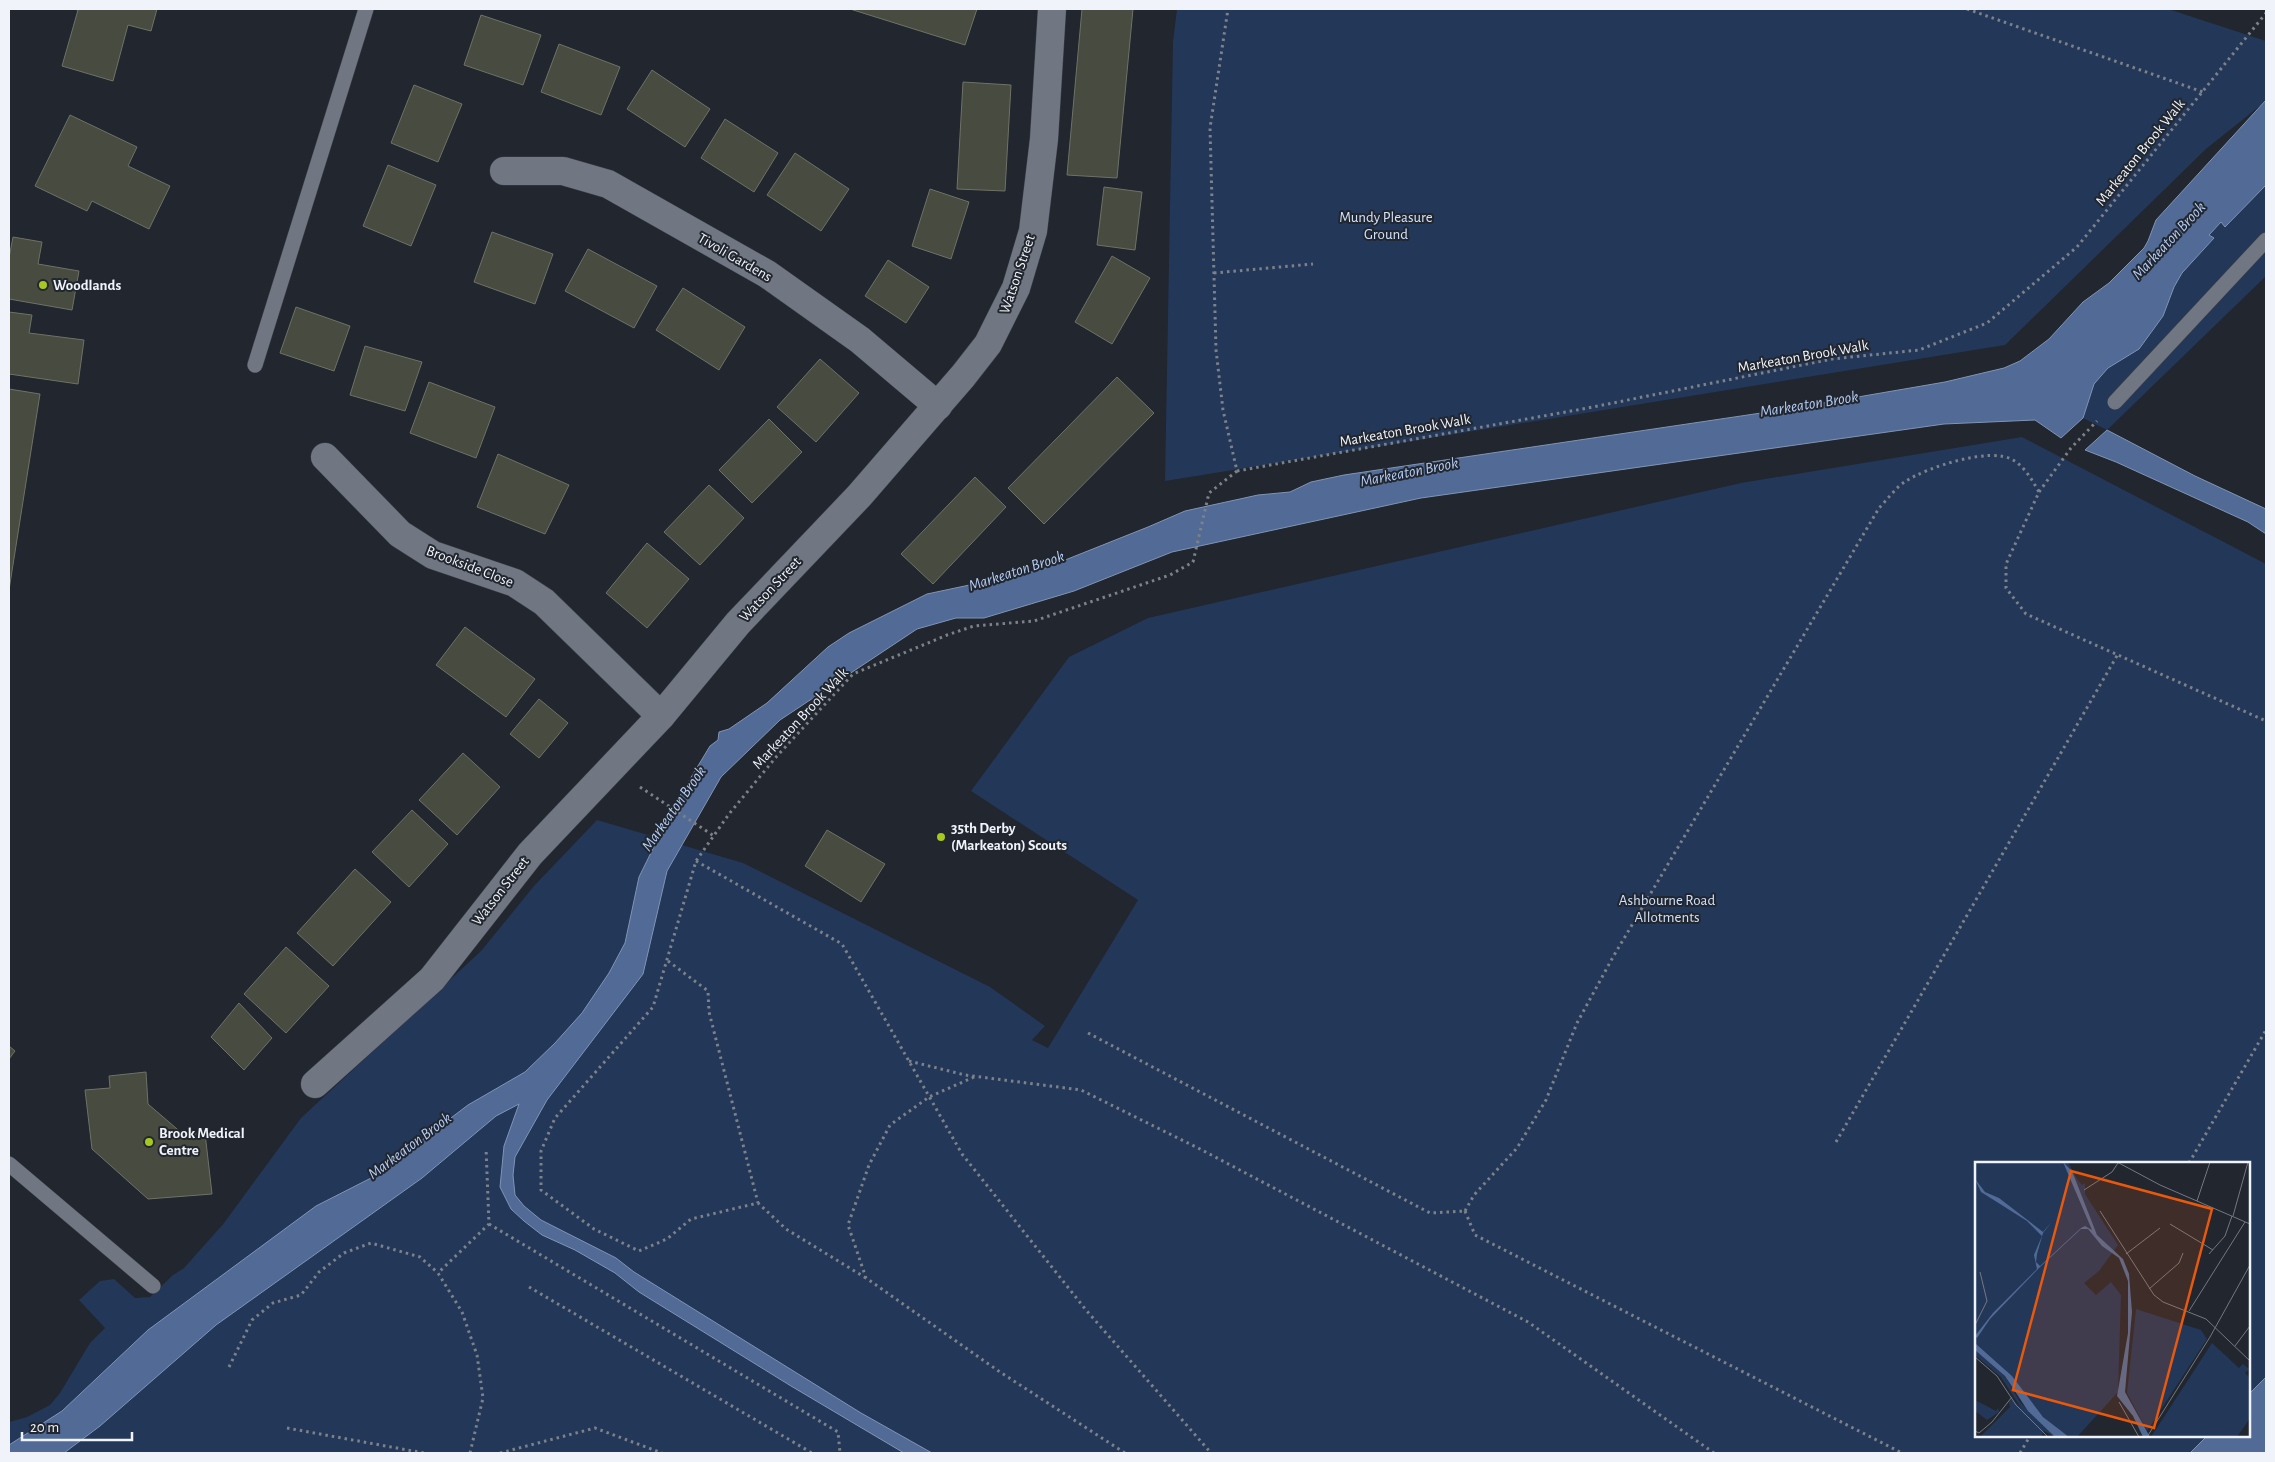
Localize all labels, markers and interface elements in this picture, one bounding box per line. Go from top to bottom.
street label: Markeaton Brook Walk [2093,96,2188,209]
water label: Markeaton Brook [2129,199,2209,283]
park label: Mundy Pleasure Ground [1339,210,1433,242]
street label: Tivoli Gardens [695,230,774,285]
street label: Watson Street [997,232,1038,316]
place label: Woodlands [53,278,121,293]
marker: Woodlands [37,279,49,291]
street label: Markeaton Brook Walk [1736,338,1870,375]
water label: Markeaton Brook [1759,388,1860,420]
street label: Markeaton Brook Walk [1338,412,1472,449]
water label: Markeaton Brook [1359,455,1460,489]
street label: Brookside Close [424,543,516,590]
water label: Markeaton Brook [966,548,1066,594]
street label: Watson Street [737,554,804,625]
street label: Markeaton Brook Walk [750,665,851,772]
water label: Markeaton Brook [639,763,709,854]
place label: 35th Derby (Markeaton) Scouts [951,821,1067,853]
marker: 35th Derby (Markeaton) Scouts [935,831,947,843]
street label: Watson Street [469,854,532,928]
park label: Ashbourne Road Allotments [1619,893,1715,925]
water label: Markeaton Brook [365,1109,454,1182]
place label: Brook Medical Centre [159,1126,245,1158]
marker: Brook Medical Centre [143,1136,155,1148]
inset map [1975,1162,2250,1437]
scale bar [22,1410,132,1442]
text: 20 m [30,1420,59,1435]

